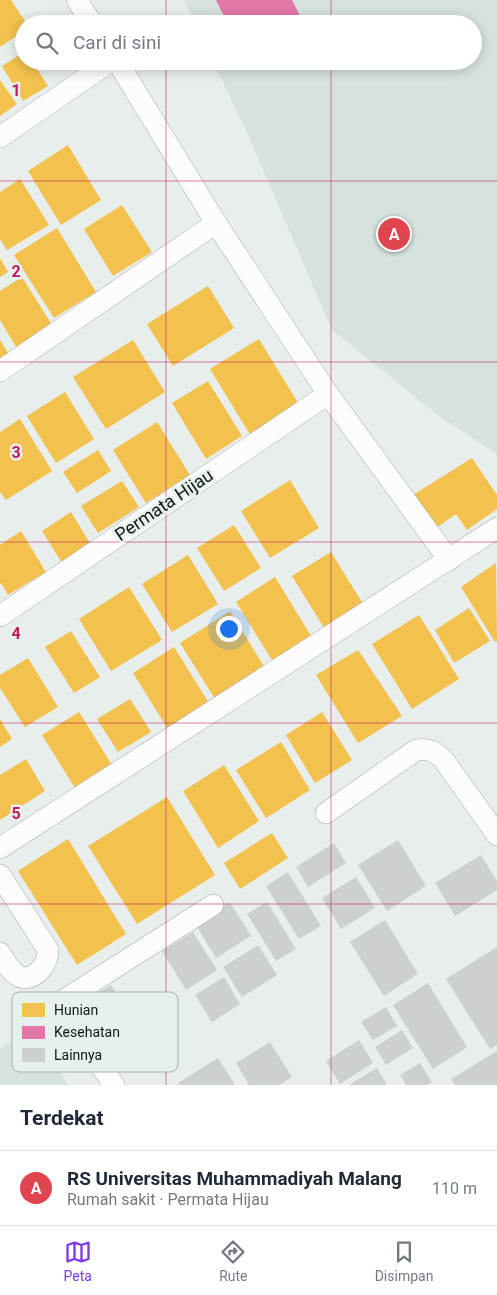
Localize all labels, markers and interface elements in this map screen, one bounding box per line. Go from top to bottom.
search box [15,15,482,70]
icon: search [33,29,61,57]
text: Cari di sini [73,31,161,54]
text: 1 [11,81,21,100]
pin: A [378,215,410,253]
text: 2 [11,262,21,281]
text: 3 [11,443,21,462]
street label: Permata Hijau [111,464,217,545]
your location [216,616,242,642]
text: 4 [11,624,21,643]
text: 5 [11,804,21,823]
legend [12,992,178,1072]
text: Hunian [54,1002,98,1018]
text: Kesehatan [54,1024,120,1040]
text: Lainnya [54,1047,102,1063]
text: Terdekat [20,1106,104,1130]
text: RS Universitas Muhammadiyah Malang [67,1167,402,1190]
text: A [31,1179,41,1198]
text: 110 m [432,1179,477,1198]
text: Rumah sakit · Permata Hijau [67,1190,269,1209]
tab: Peta [64,1238,92,1284]
tab: Rute [219,1238,247,1284]
tab: Disimpan [375,1238,433,1284]

